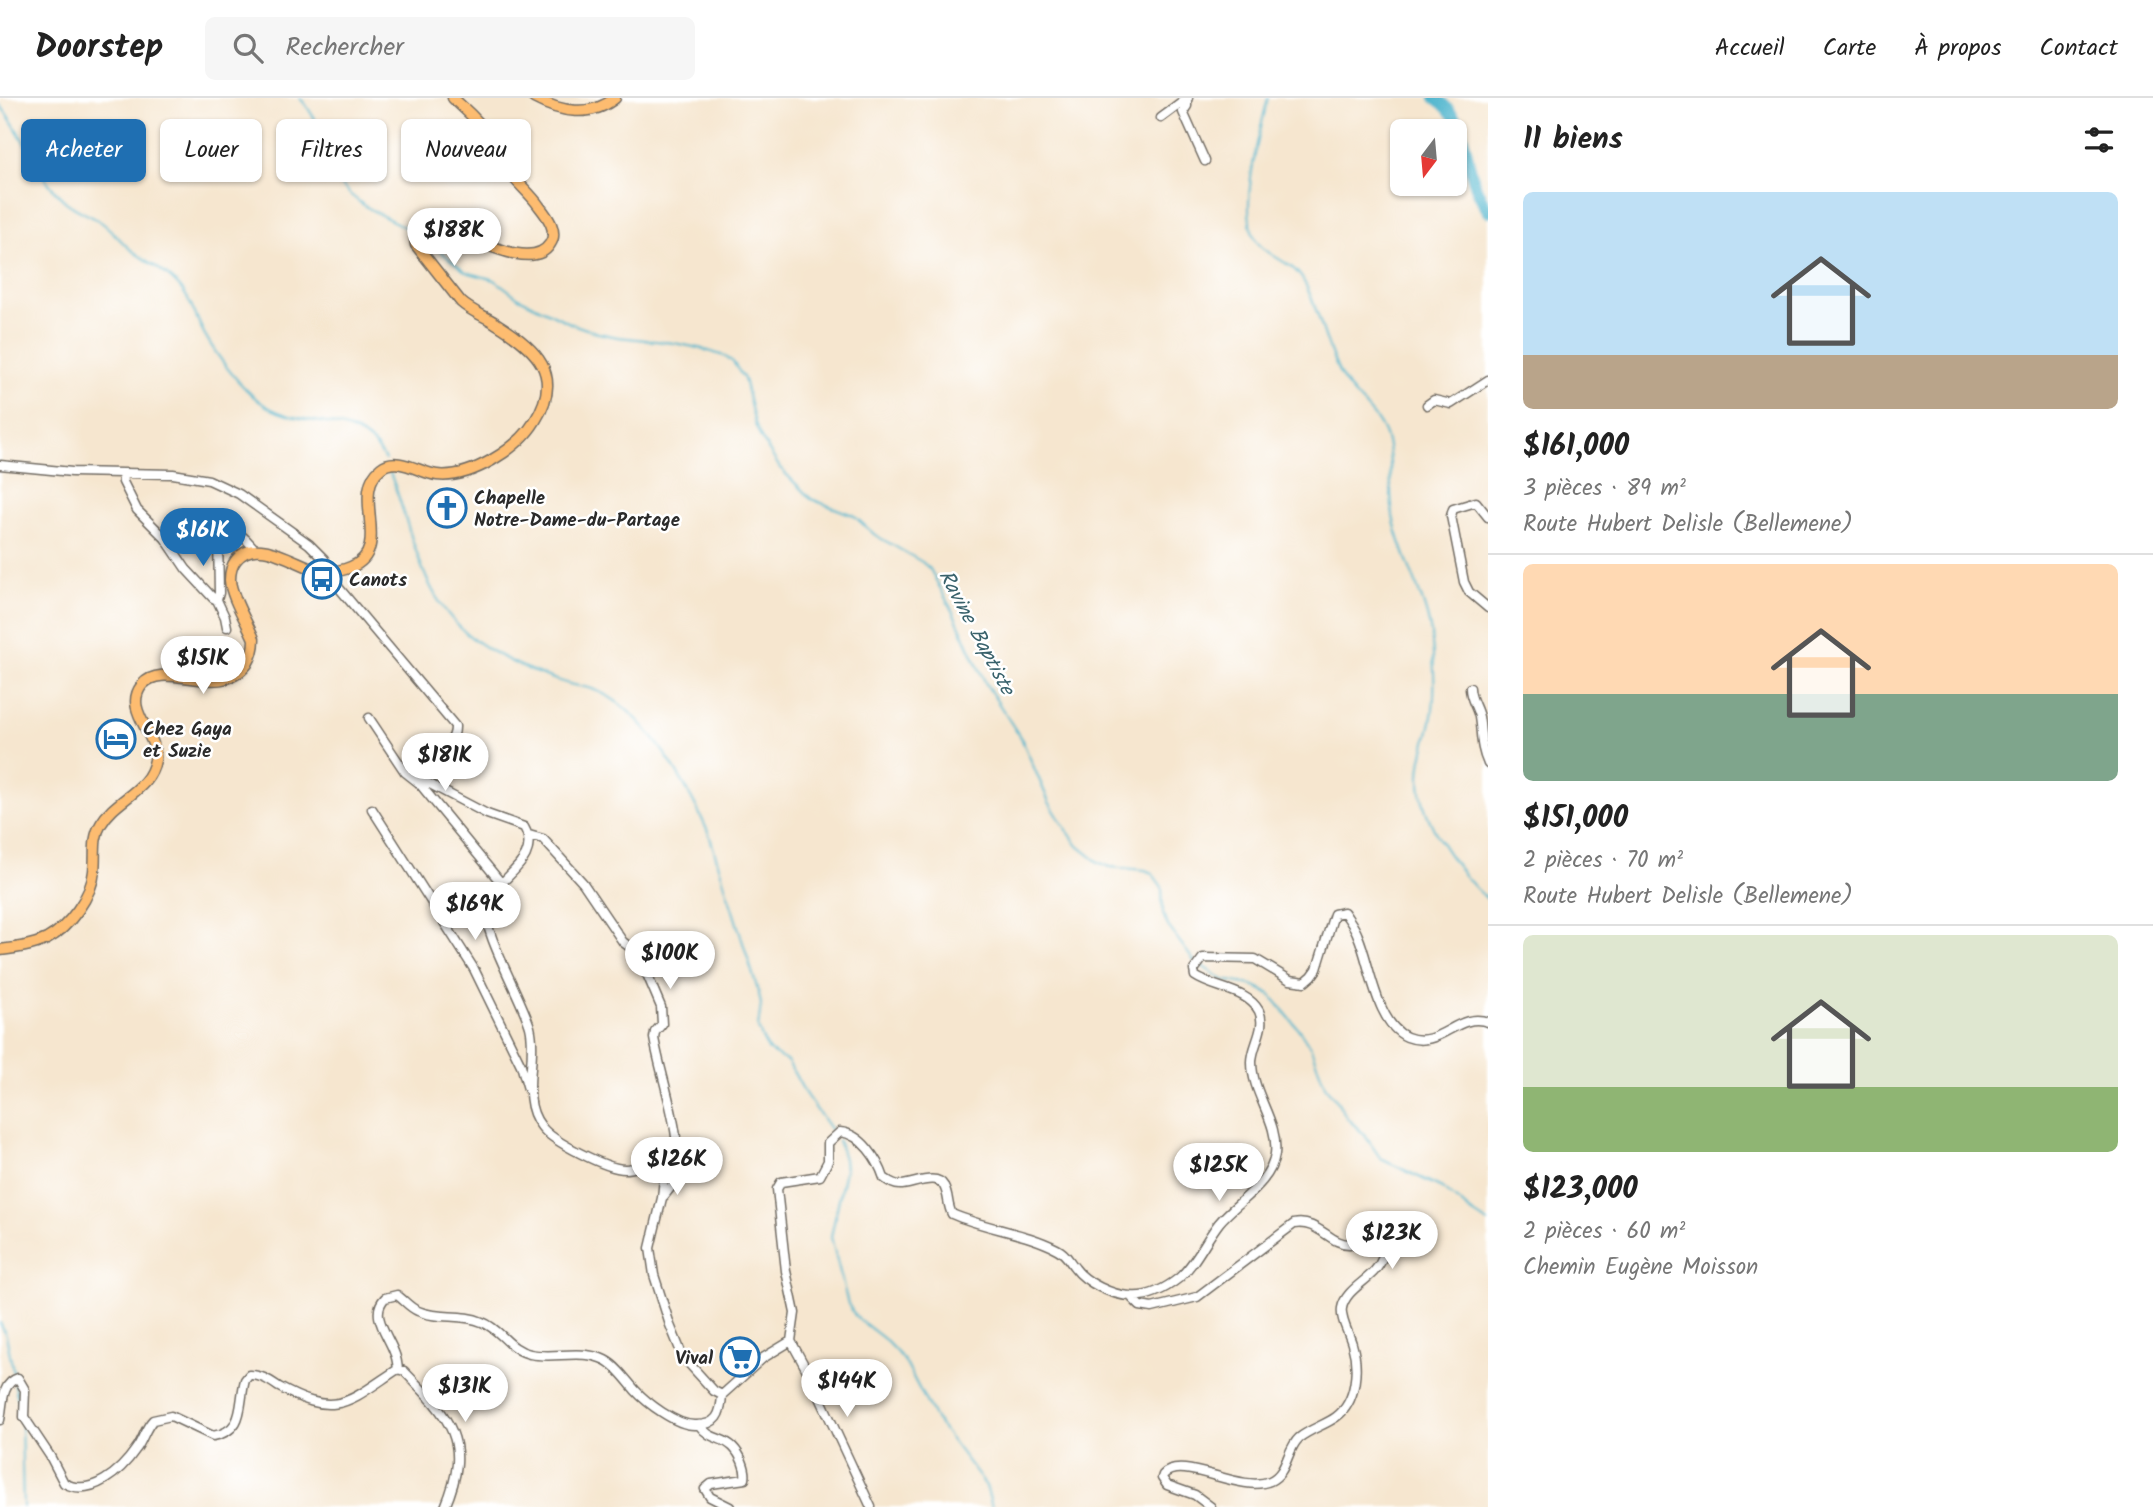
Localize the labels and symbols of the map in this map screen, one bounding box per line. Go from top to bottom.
north arrow [1390,119,1466,196]
pin: $188K [405,208,503,268]
place label: Chapelle Notre-Dame-du-Partage [474,484,680,536]
church icon: Chapelle Notre-Dame-du-Partage [426,487,468,529]
pin: $161K [154,508,252,568]
bus stop icon: Canots [301,558,343,600]
water label: Ravine Baptiste [929,564,1024,704]
place label: Canots [349,566,407,596]
pin: $151K [154,636,252,696]
place label: Chez Gaya et Suzie [143,715,232,767]
hotel icon: Chez Gaya et Suzie [95,718,137,760]
pin: $181K [396,734,494,793]
pin: $169K [426,882,524,942]
pin: $100K [621,932,719,991]
pin: $126K [628,1138,726,1197]
pin: $125K [1170,1144,1268,1203]
pin: $123K [1343,1212,1441,1271]
supermarket icon: Vival [719,1336,761,1378]
place label: Vival [675,1344,714,1374]
pin: $144K [798,1360,896,1419]
pin: $131K [416,1364,514,1424]

